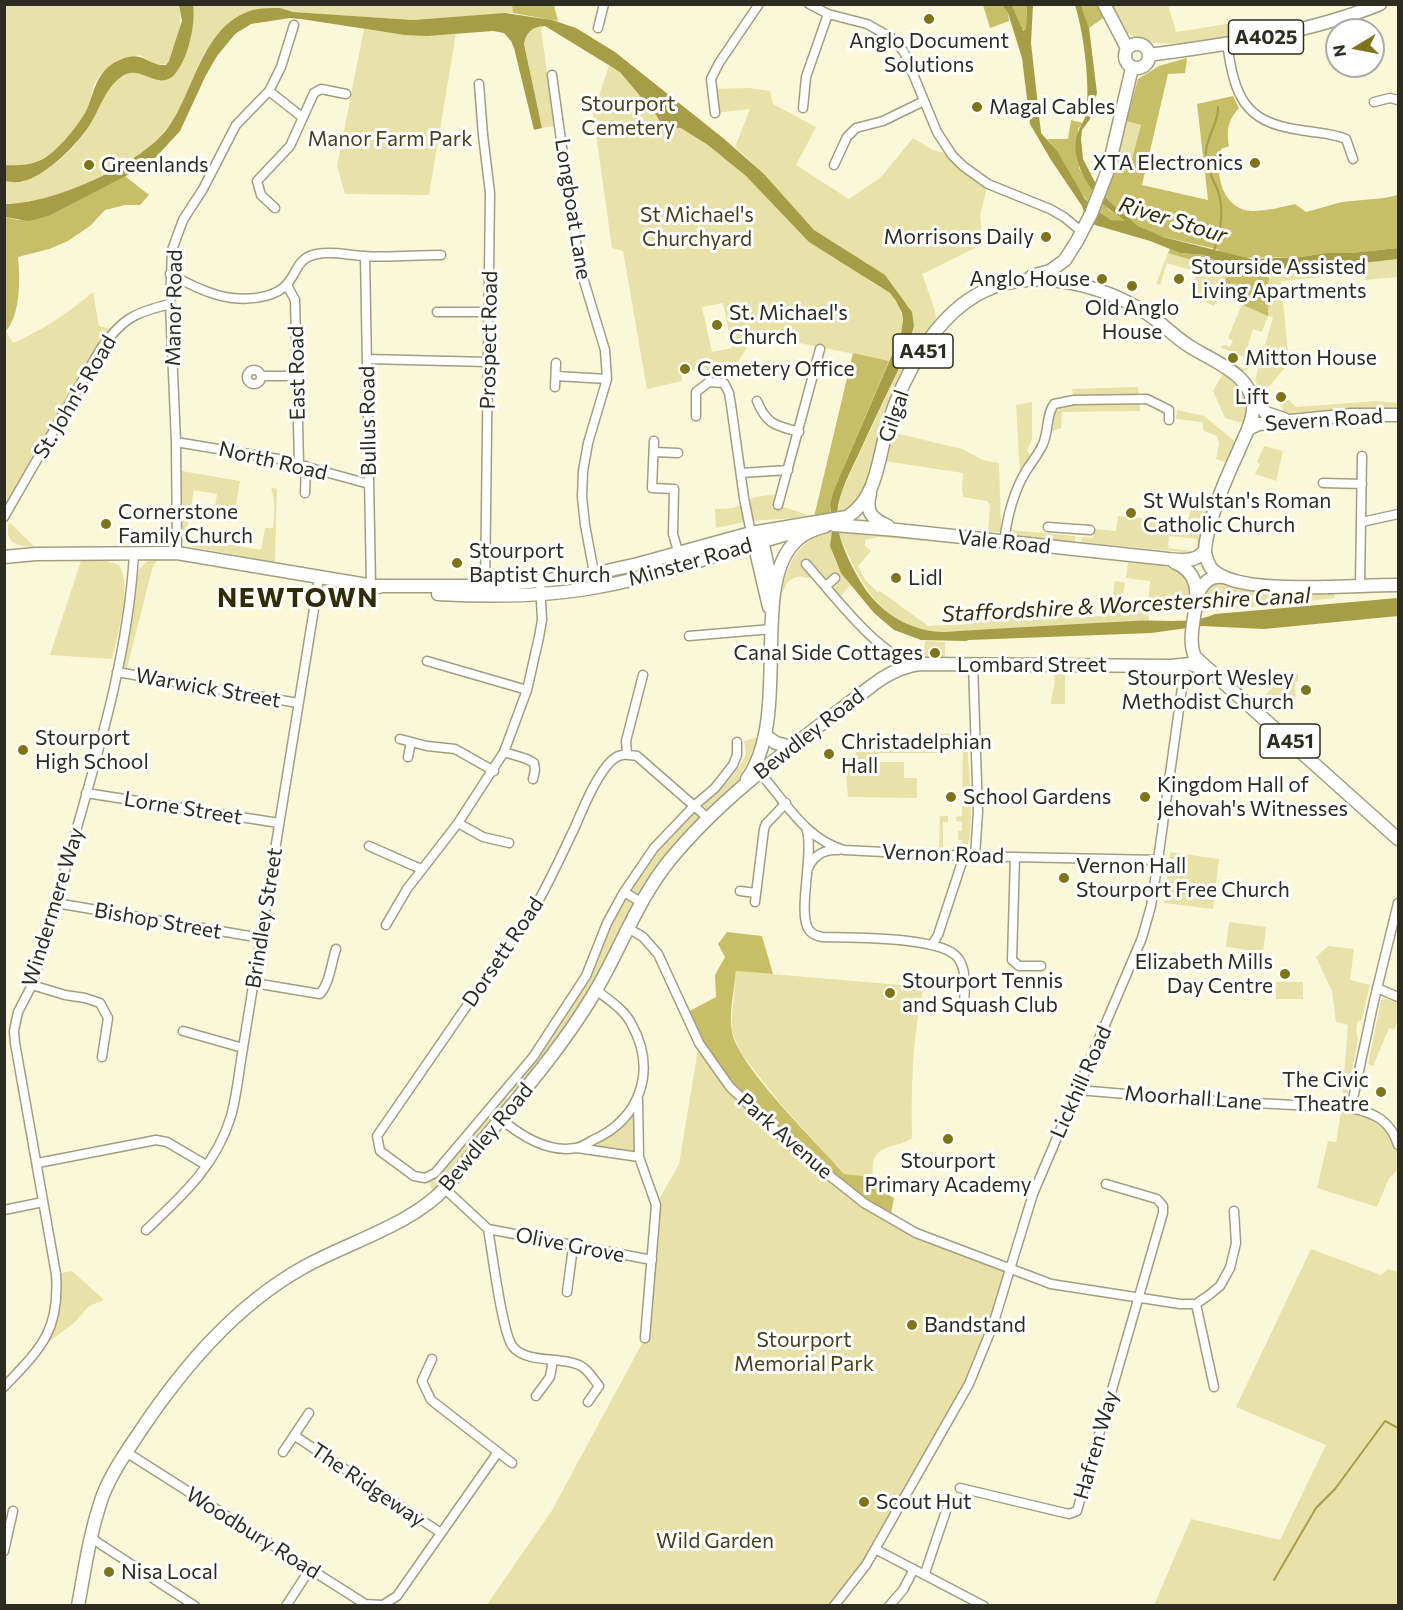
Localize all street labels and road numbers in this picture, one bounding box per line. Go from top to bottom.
road number: A4025 [1228,20,1304,54]
street label: Longboat Lane [549,137,597,281]
street label: Manor Road [160,249,188,367]
street label: Prospect Road [475,270,503,410]
street label: East Road [284,325,310,421]
street label: St. John's Road [28,331,122,463]
road number: A451 [893,334,953,368]
street label: Bullus Road [354,366,382,476]
street label: Gilgal [873,387,915,445]
street label: Severn Road [1264,403,1384,437]
street label: North Road [216,436,330,486]
street label: Vale Road [956,525,1052,559]
street label: Minster Road [625,532,755,592]
street label: Lombard Street [957,652,1107,678]
street label: Warwick Street [133,663,283,713]
street label: Bewdley Road [749,683,869,785]
road number: A451 [1260,724,1320,758]
street label: Lorne Street [122,786,244,830]
street label: Windermere Way [17,824,89,990]
street label: Vernon Road [882,839,1004,869]
street label: Brindley Street [240,846,288,990]
street label: Dorsett Road [457,892,549,1012]
street label: Bishop Street [92,897,224,945]
street label: Lickhill Road [1045,1022,1117,1142]
street label: Bewdley Road [434,1078,538,1196]
street label: Moorhall Lane [1124,1081,1262,1115]
street label: Park Avenue [732,1088,838,1184]
street label: Olive Grove [513,1222,627,1268]
street label: Hafren Way [1068,1388,1124,1502]
street label: The Ridgeway [306,1438,430,1532]
street label: Woodbury Road [181,1482,325,1584]

